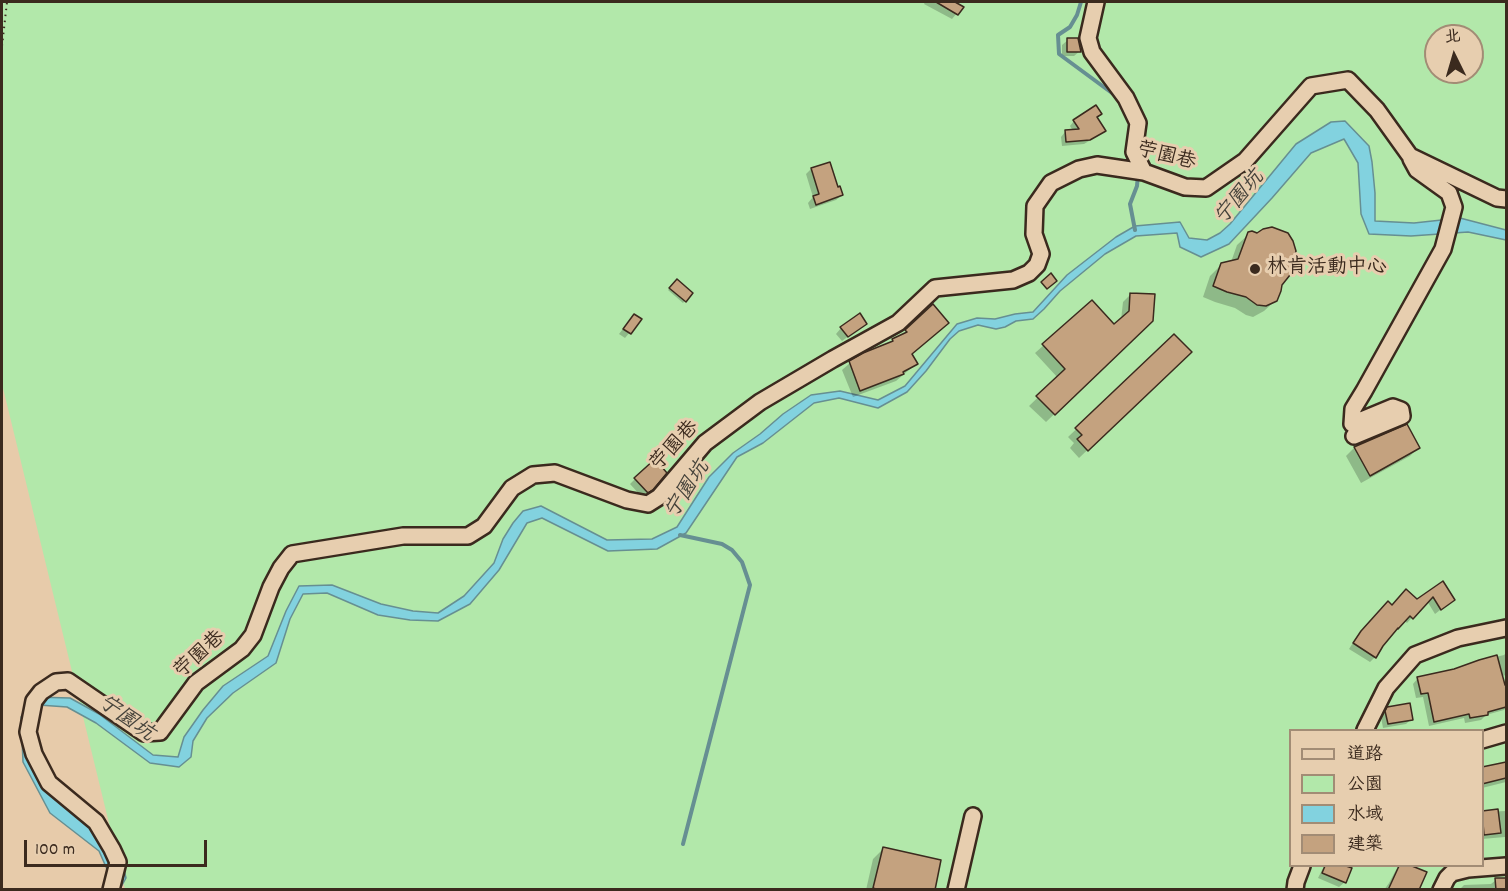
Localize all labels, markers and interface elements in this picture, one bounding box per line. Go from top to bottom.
north arrow [1424,24,1484,84]
text: 北 [1444,25,1462,50]
street label: 苧園巷 [1134,139,1198,177]
water label: 宁園坑 [1211,167,1271,231]
place label: 林肯活動中心 [1267,257,1387,281]
marker: 林肯活動中心 [1248,262,1262,276]
street label: 苧園巷 [647,417,705,477]
water label: 宁園坑 [661,458,717,524]
street label: 苧園巷 [171,627,231,685]
water label: 宁園坑 [92,691,158,749]
legend [1289,729,1484,867]
text: 道路 [1347,743,1383,768]
text: 公園 [1347,773,1383,798]
text: 水域 [1347,803,1383,828]
scale bar [27,828,210,866]
text: 建築 [1347,833,1383,858]
text: 100 m [35,838,75,863]

